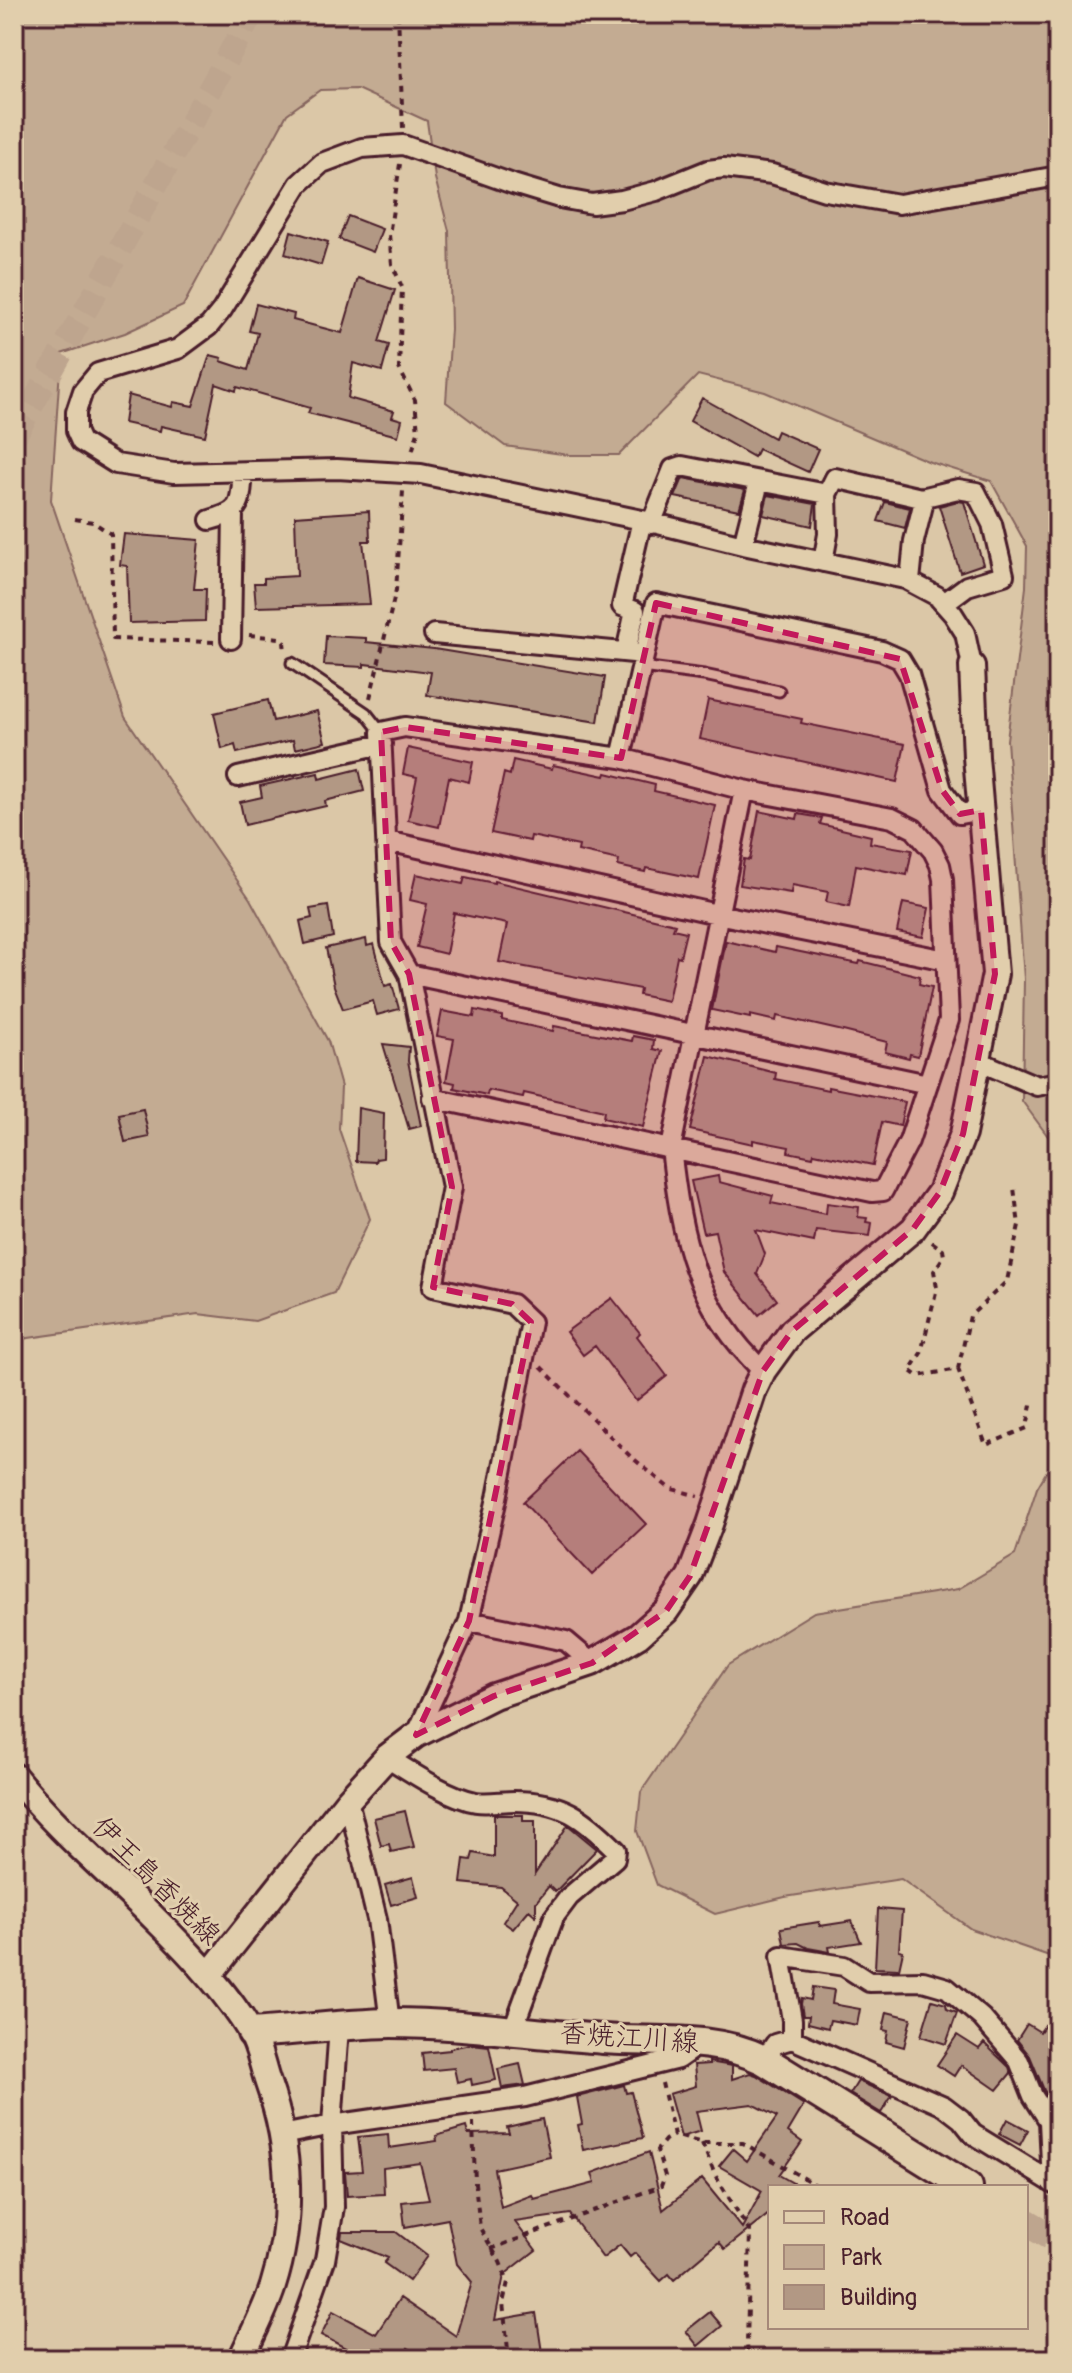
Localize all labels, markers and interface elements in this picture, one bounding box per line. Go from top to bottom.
street label: 伊王島香焼線 [84,1809,228,1953]
street label: 香焼江川線 [558,2016,700,2060]
legend [768,2185,1028,2329]
text: Road [840,2203,890,2232]
text: Park [840,2243,882,2272]
text: Building [840,2283,917,2312]

